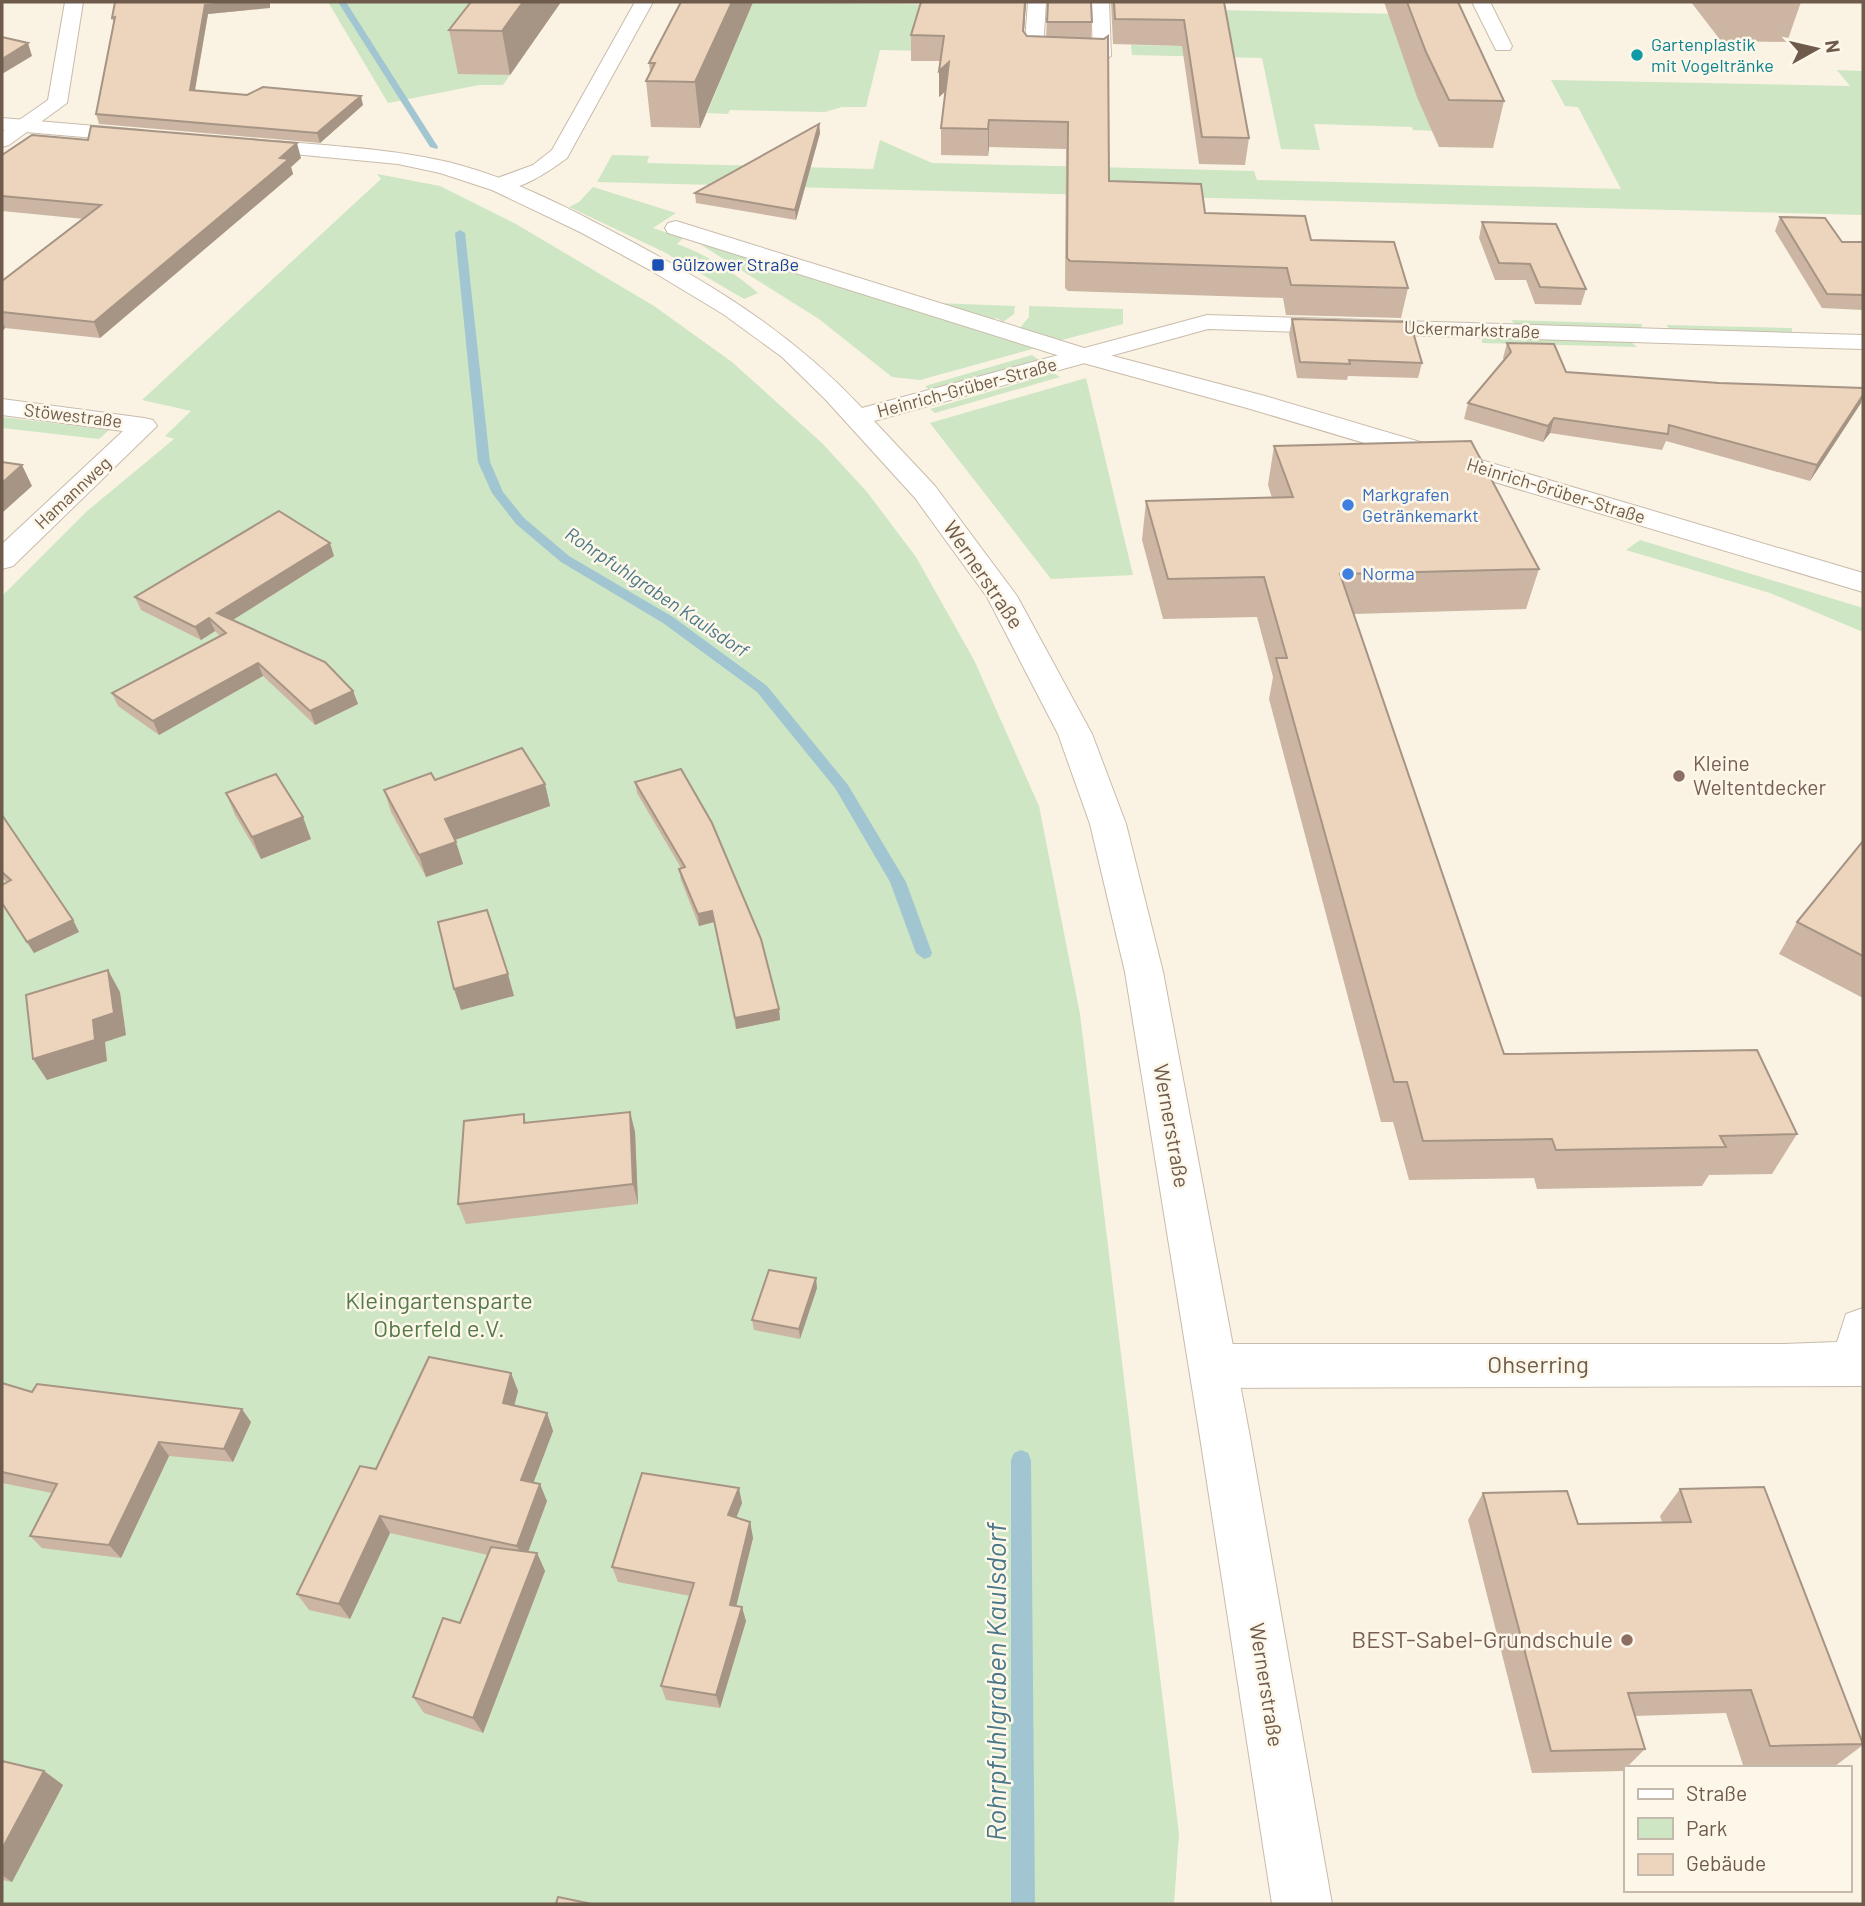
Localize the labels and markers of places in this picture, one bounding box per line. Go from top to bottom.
place label: Gartenplastik mit Vogeltränke [1651,33,1774,76]
marker: Gartenplastik mit Vogeltränke [1629,47,1645,63]
place label: Gülzower Straße [672,253,799,275]
marker: Gülzower Straße [650,257,666,273]
place label: Markgrafen Getränkemarkt [1362,483,1479,526]
marker: Markgrafen Getränkemarkt [1340,497,1356,513]
place label: Norma [1362,562,1415,584]
marker: Norma [1340,566,1356,582]
place label: Kleine Weltentdecker [1693,750,1826,799]
marker: Kleine Weltentdecker [1671,768,1687,784]
place label: BEST-Sabel-Grundschule [1351,1624,1613,1653]
marker: BEST-Sabel-Grundschule [1619,1632,1635,1648]

